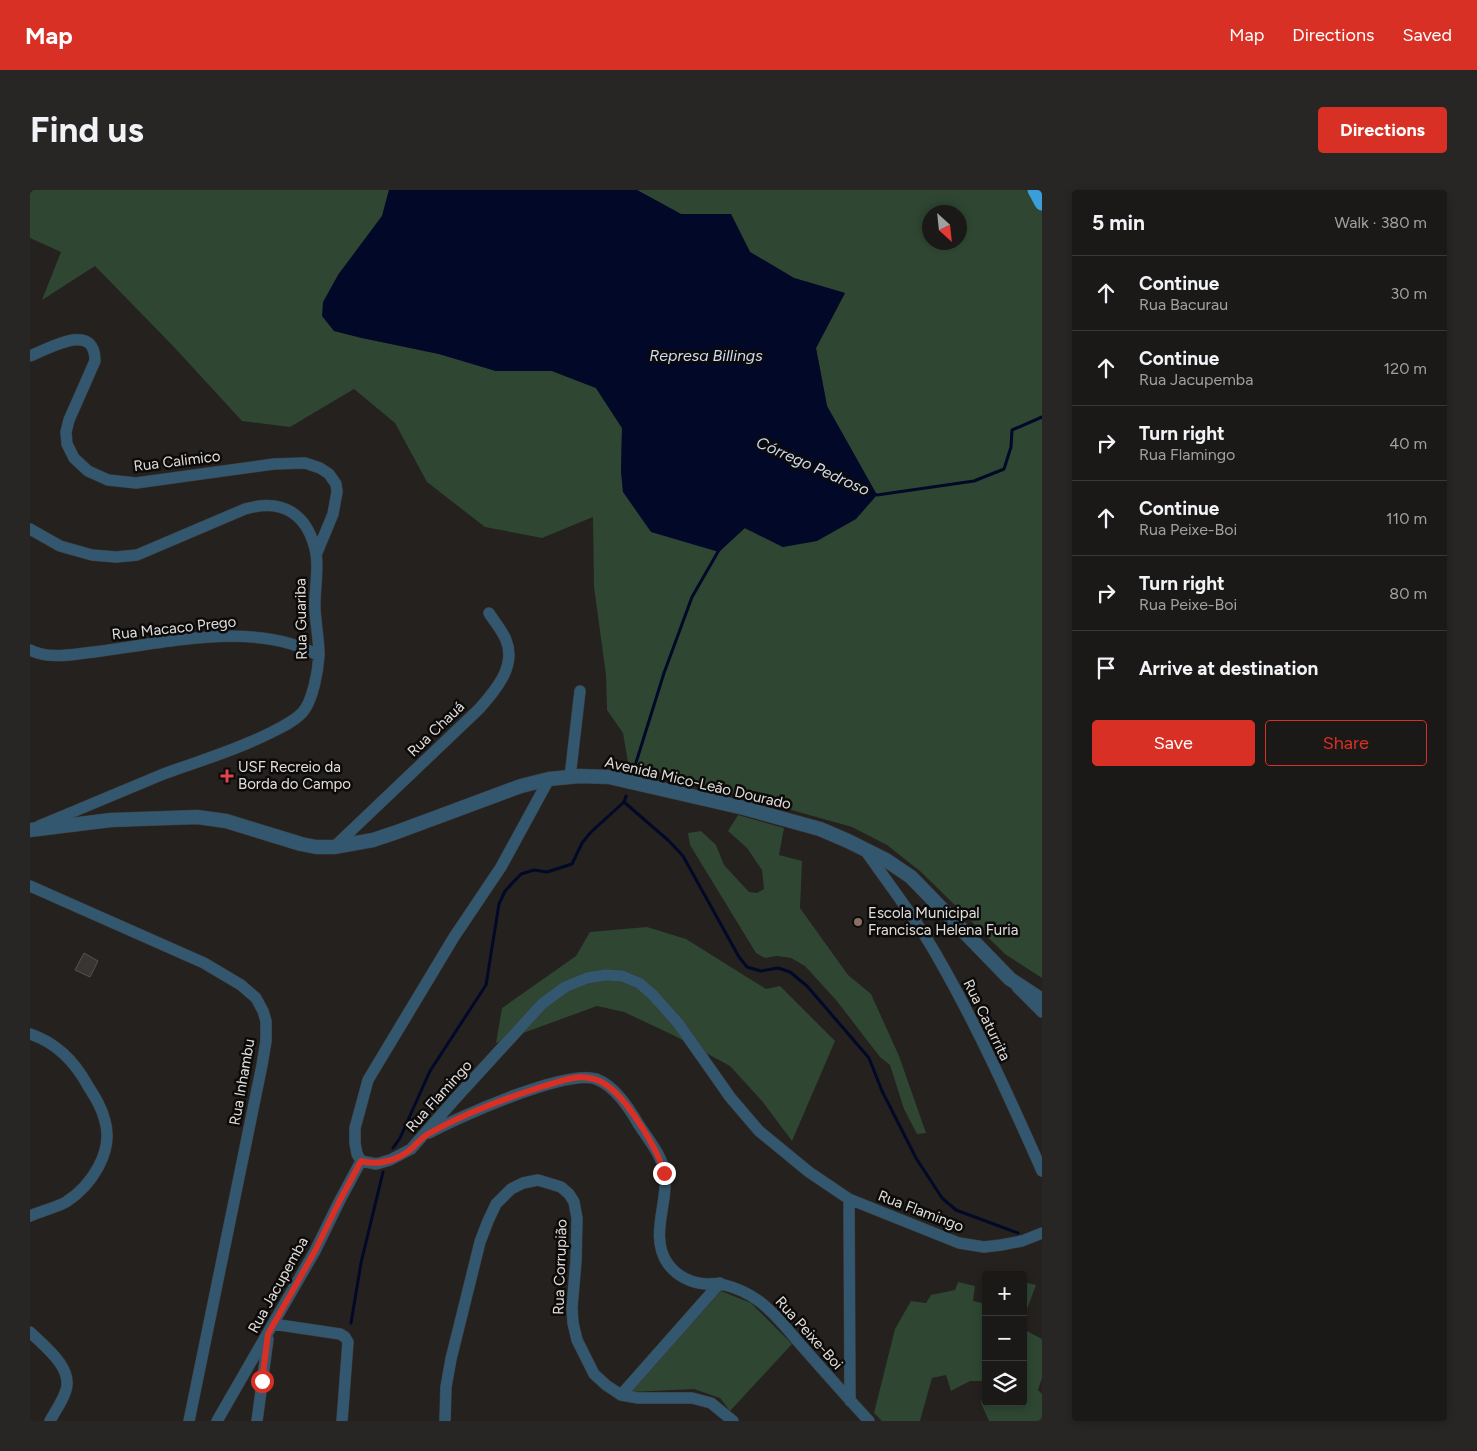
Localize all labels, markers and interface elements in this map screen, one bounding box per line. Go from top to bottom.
text: Map [25,21,73,50]
text: Map [1229,24,1264,46]
text: Directions [1292,24,1374,46]
text: Saved [1402,24,1452,46]
button: Directions [1318,107,1447,153]
text: Find us [30,109,144,151]
north arrow [922,205,967,250]
text: 5 min [1092,210,1145,235]
text: Walk · 380 m [1335,213,1427,232]
text: Continue [1139,272,1219,295]
icon: ahead [1092,279,1120,307]
text: 30 m [1390,284,1427,303]
text: Rua Bacurau [1139,295,1228,314]
water label: Represa Billings [649,346,763,365]
text: Continue [1139,347,1219,370]
icon: ahead [1092,354,1120,382]
text: 120 m [1384,359,1427,378]
text: Rua Jacupemba [1139,370,1253,389]
text: Turn right [1139,422,1225,445]
icon: right [1092,429,1120,457]
water label: Córrego Pedroso [753,433,873,499]
text: 40 m [1389,434,1427,453]
text: Rua Flamingo [1139,445,1235,464]
street label: Rua Calimico [133,447,222,475]
text: Continue [1139,497,1219,520]
icon: ahead [1092,504,1120,532]
text: 110 m [1386,509,1427,528]
text: Rua Peixe-Boi [1139,520,1237,539]
text: Turn right [1139,572,1225,595]
street label: Rua Guariba [291,578,311,660]
icon: right [1092,579,1120,607]
text: 80 m [1389,584,1427,603]
text: Rua Peixe-Boi [1139,595,1237,614]
street label: Rua Macaco Prego [111,612,237,643]
icon: arrive [1092,654,1120,682]
text: Arrive at destination [1139,657,1318,680]
street label: Rua Chauá [404,698,468,760]
button: Save [1092,720,1255,766]
button: Share [1265,720,1427,766]
street label: Avenida Mico-Leão Dourado [603,753,793,813]
place label: USF Recreio da Borda do Campo [238,758,351,793]
marker: USF Recreio da Borda do Campo [220,769,234,783]
place label: Escola Municipal Francisca Helena Furia [868,904,1018,939]
marker: Escola Municipal Francisca Helena Furia [852,916,864,928]
street label: Rua Caturrita [960,976,1014,1064]
street label: Rua Inhambu [226,1037,258,1127]
street label: Rua Flamingo [402,1056,476,1136]
route end [653,1162,676,1185]
street label: Rua Flamingo [876,1186,967,1236]
street label: Rua Corrupião [549,1219,571,1315]
street label: Rua Jacupemba [244,1234,312,1336]
map controls [982,1271,1027,1406]
button: + [982,1271,1027,1316]
street label: Rua Peixe-Boi [771,1293,847,1373]
button: − [982,1316,1027,1361]
button: layers [982,1361,1027,1406]
route start [251,1370,274,1393]

